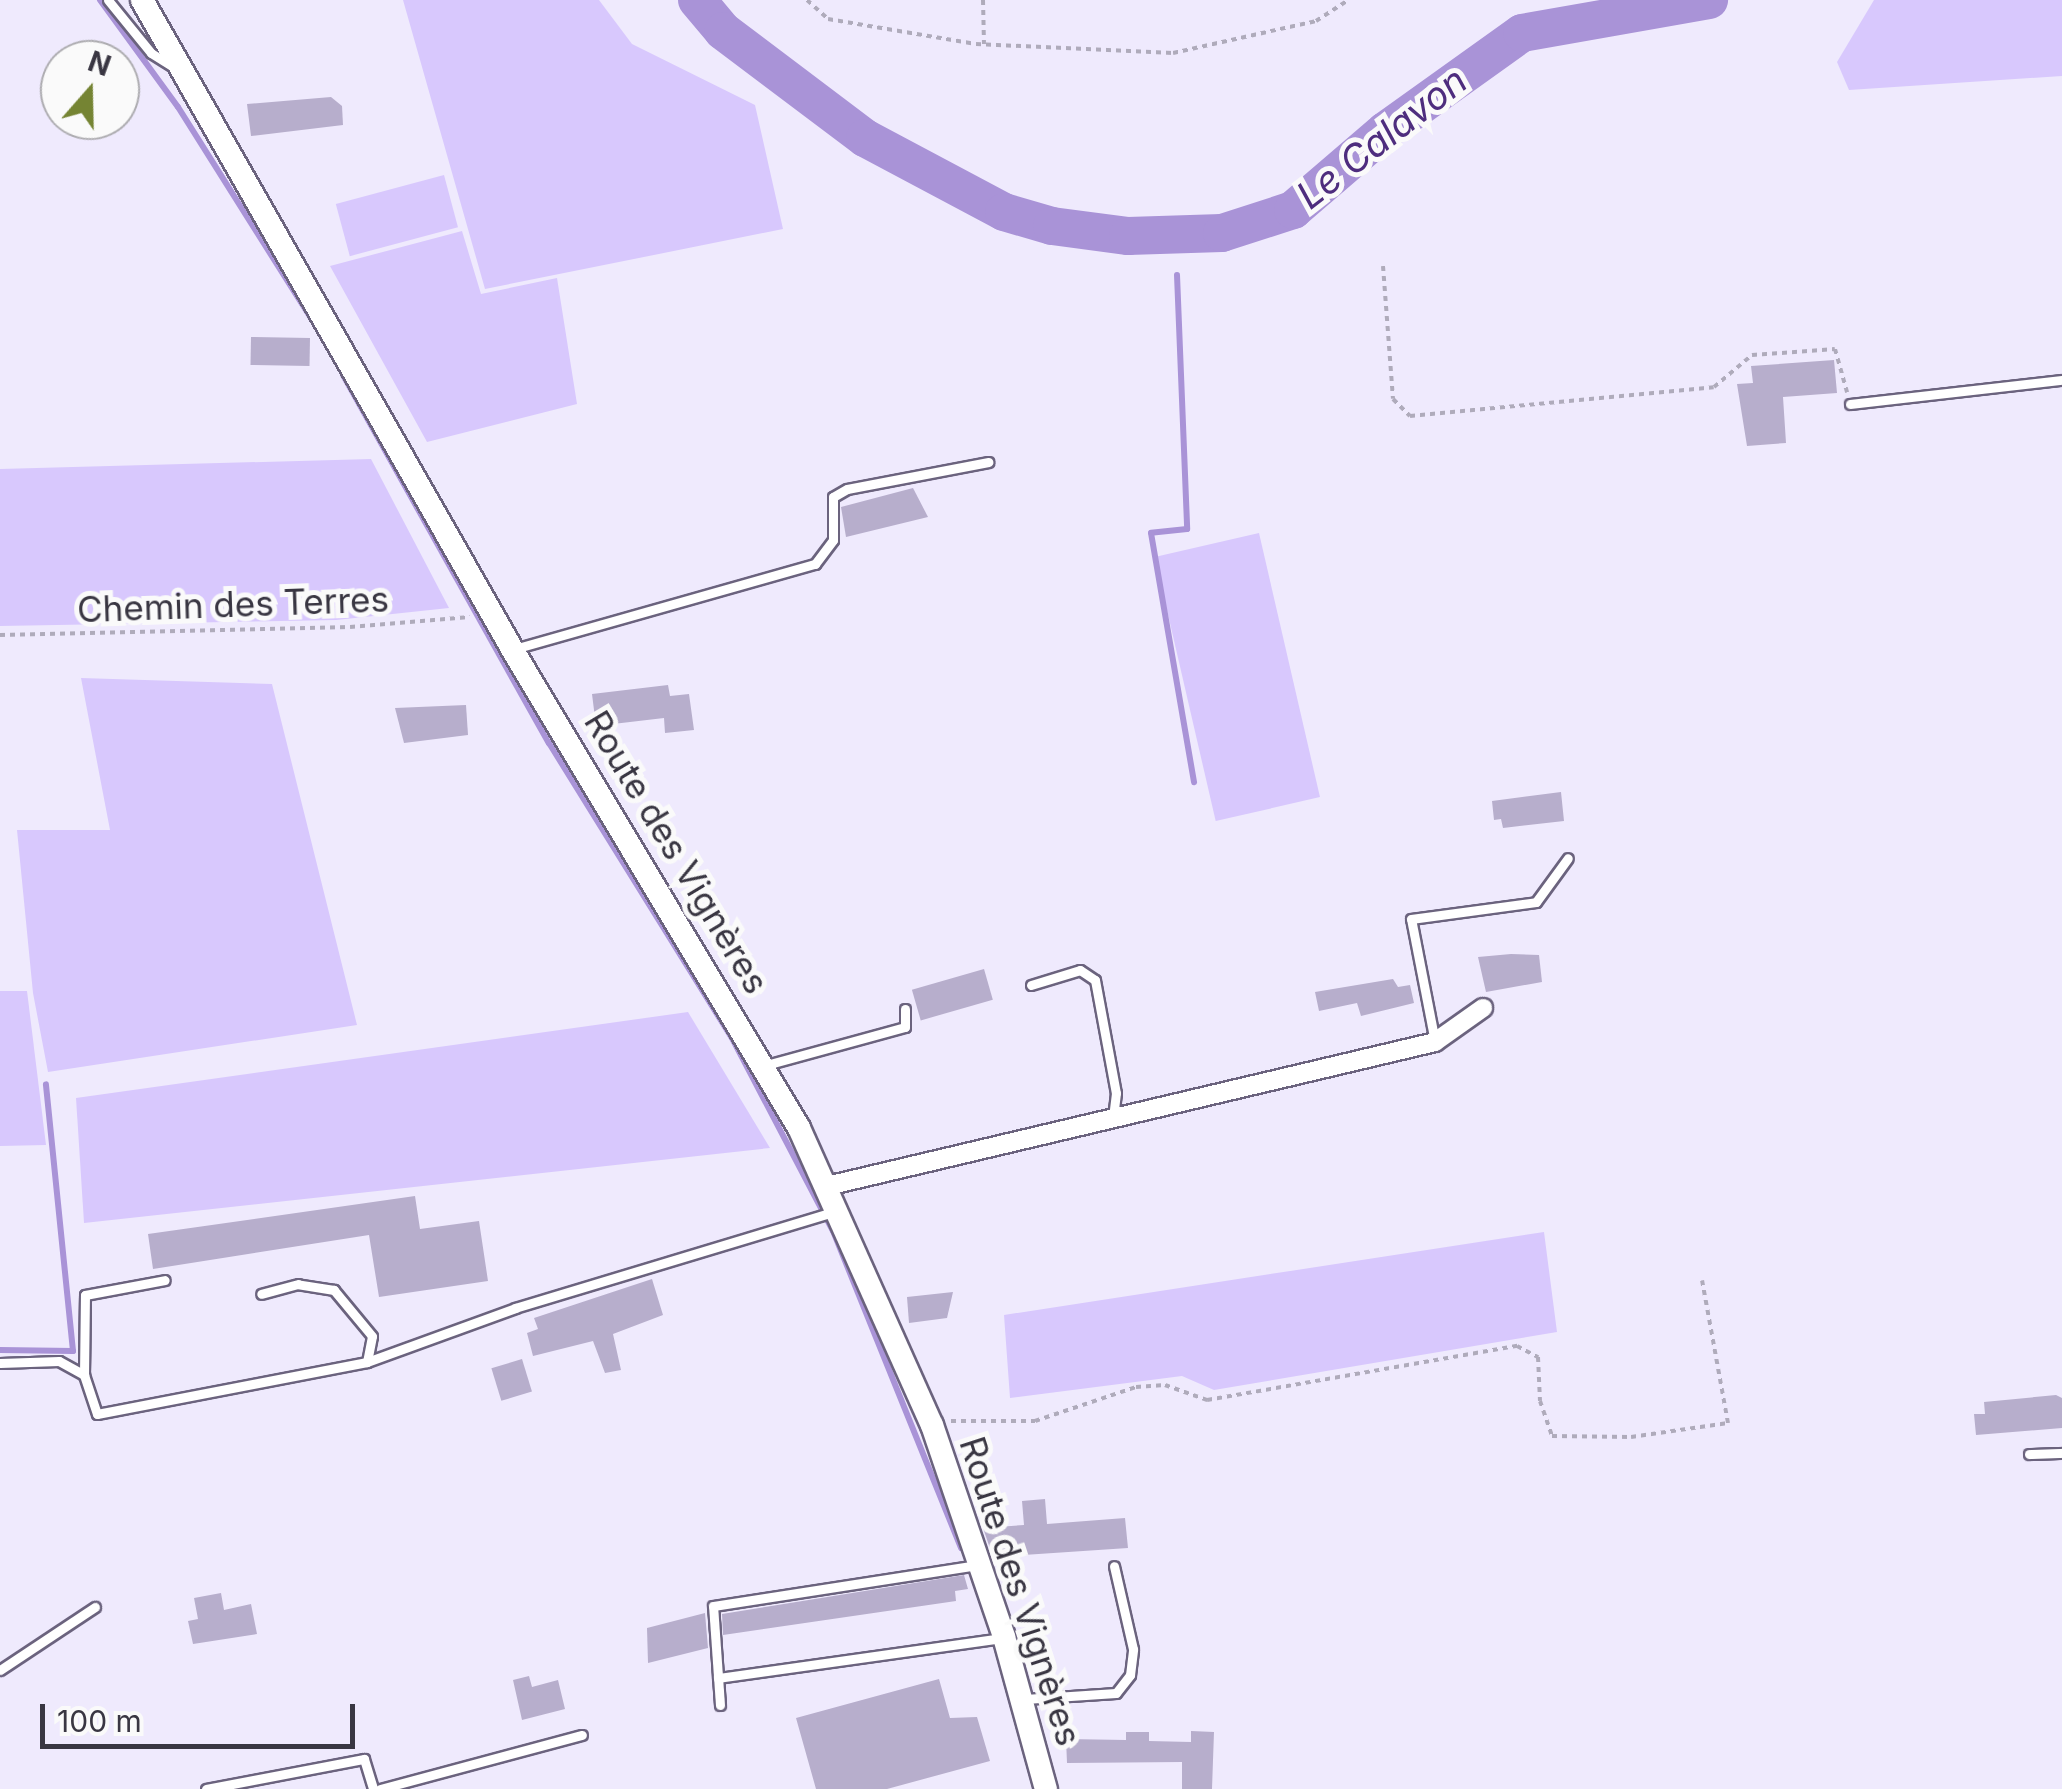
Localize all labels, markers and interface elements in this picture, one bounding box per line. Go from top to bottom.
north arrow [40,40,140,140]
text: N [84,44,115,83]
water label: Le Calavon [1288,58,1476,218]
street label: Chemin des Terres [76,578,390,630]
street label: Route des Vignères [576,703,778,1001]
street label: Route des Vignères [951,1431,1091,1751]
scale bar [45,1684,360,1746]
text: 100 m [57,1703,142,1739]

